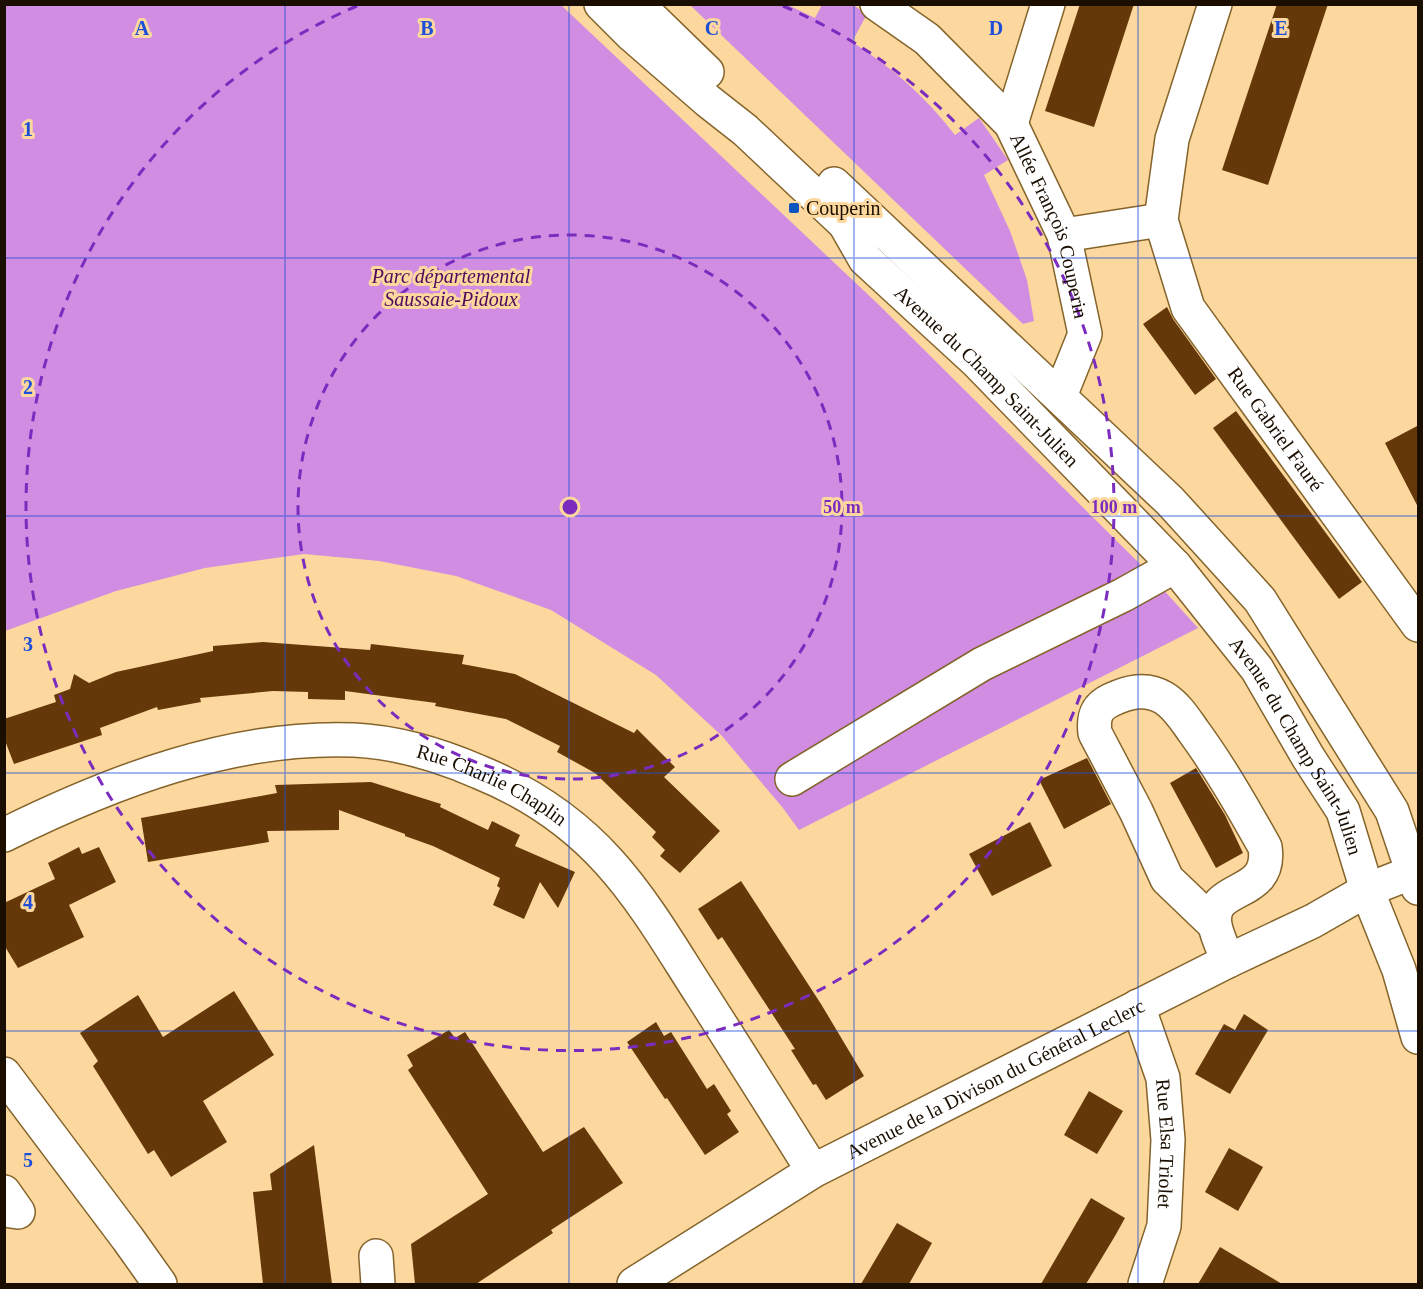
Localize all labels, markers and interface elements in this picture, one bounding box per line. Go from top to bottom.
text: A [135,17,150,39]
text: B [420,17,434,39]
text: C [705,17,719,39]
text: D [989,17,1003,39]
text: E [1274,17,1288,39]
text: 1 [23,118,33,140]
street label: Allée François Couperin [1006,129,1092,320]
place label: Couperin [806,197,880,220]
marker: Couperin [787,201,801,215]
park label: Parc départemental Saussaie-Pidoux [371,265,531,310]
street label: Avenue du Champ Saint-Julien [890,281,1083,471]
street label: Rue Gabriel Fauré [1223,363,1328,495]
text: 2 [23,376,33,398]
centre of rings [560,497,580,517]
text: 50 m [823,497,861,517]
text: 100 m [1091,497,1137,517]
text: 3 [23,633,33,655]
street label: Avenue du Champ Saint-Julien [1225,633,1367,858]
street label: Rue Charlie Chaplin [414,740,571,830]
text: 4 [23,891,33,913]
street label: Avenue de la Divison du Général Leclerc [843,994,1148,1163]
street label: Rue Elsa Triolet [1152,1078,1179,1210]
text: 5 [23,1149,33,1171]

